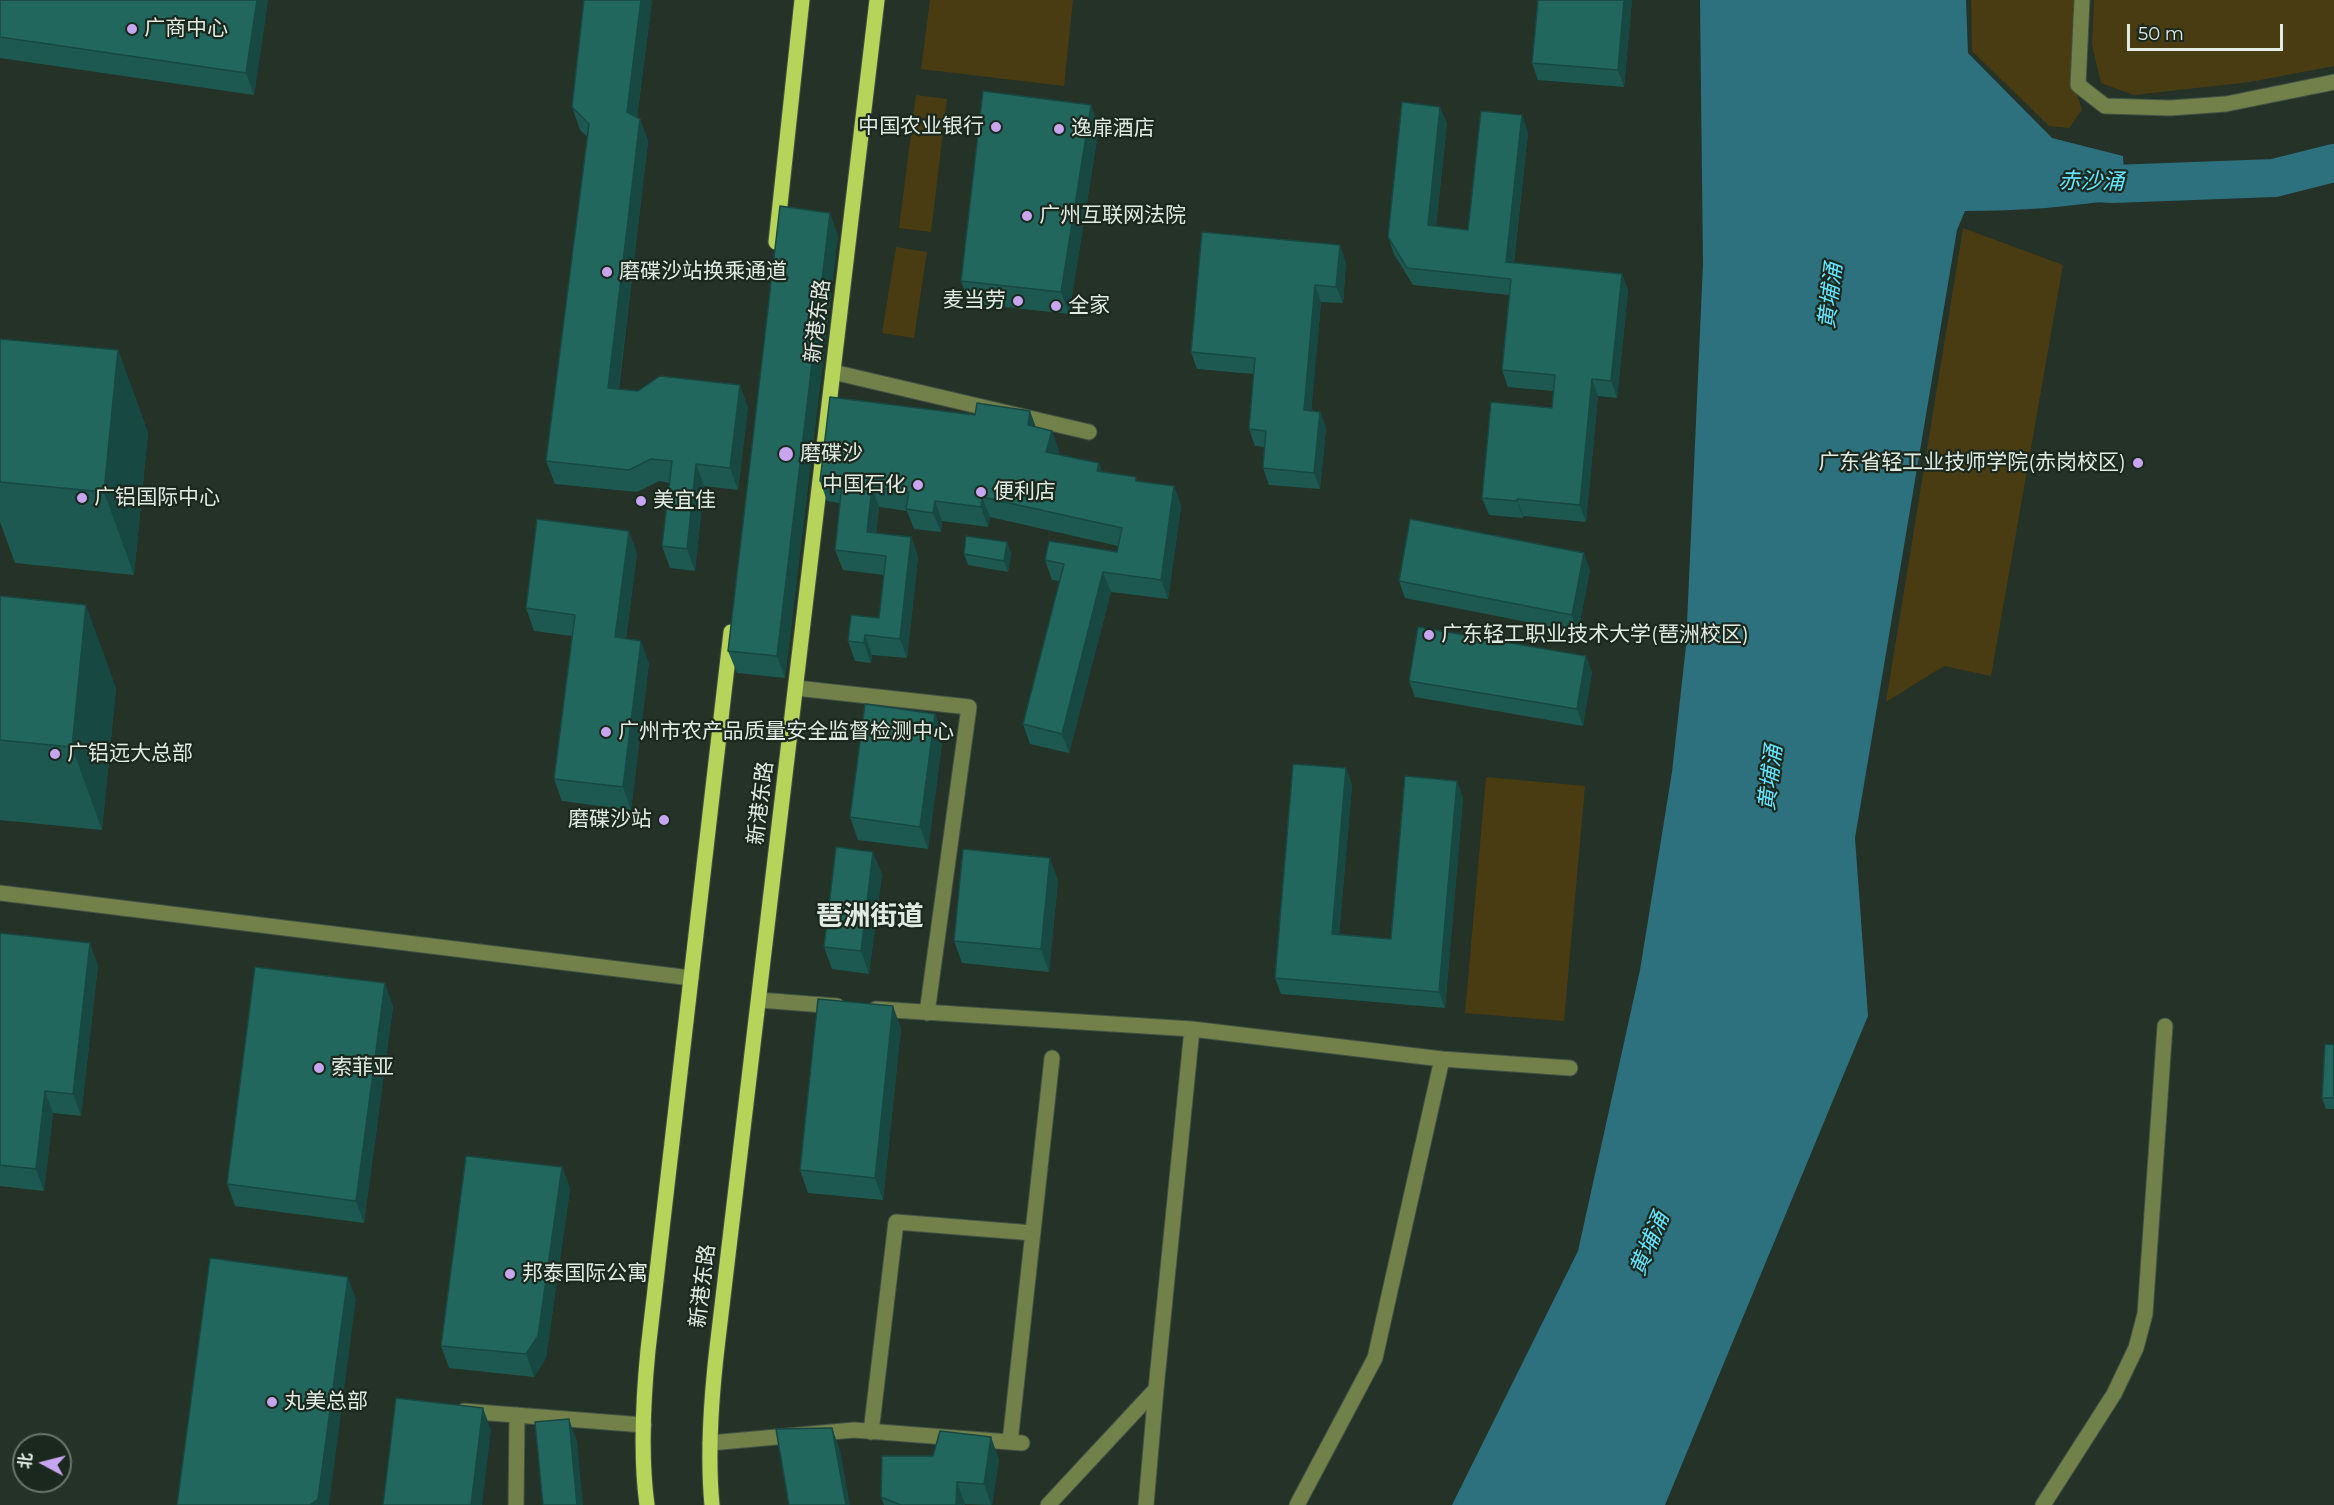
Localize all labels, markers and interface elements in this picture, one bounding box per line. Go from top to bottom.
scale bar [2130,12,2286,50]
place label: 广商中心 [144,16,228,42]
marker: 广商中心 [125,22,139,36]
text: 50 m [2138,23,2184,45]
place label: 中国农业银行 [858,114,984,140]
place label: 逸扉酒店 [1071,116,1155,142]
marker: 中国农业银行 [989,120,1003,134]
marker: 逸扉酒店 [1052,122,1066,136]
water label: 赤沙涌 [2058,168,2124,196]
place label: 广州互联网法院 [1039,203,1186,229]
marker: 广州互联网法院 [1020,209,1034,223]
place label: 磨碟沙站换乘通道 [619,259,787,285]
water label: 黄埔涌 [1814,262,1848,330]
marker: 磨碟沙站换乘通道 [600,265,614,279]
street label: 新港东路 [800,278,836,364]
place label: 麦当劳 [943,288,1006,314]
place label: 全家 [1068,293,1110,319]
marker: 麦当劳 [1011,294,1025,308]
marker: 全家 [1049,299,1063,313]
place label: 磨碟沙 [800,441,863,467]
marker: 磨碟沙 [777,445,795,463]
place label: 广东省轻工业技师学院(赤岗校区) [1818,450,2126,476]
marker: 广东省轻工业技师学院(赤岗校区) [2131,456,2145,470]
place label: 中国石化 [822,472,906,498]
marker: 中国石化 [911,478,925,492]
place label: 便利店 [993,479,1056,505]
place label: 广铝国际中心 [94,485,220,511]
marker: 便利店 [974,485,988,499]
place label: 美宜佳 [653,488,716,514]
marker: 广铝国际中心 [75,491,89,505]
marker: 美宜佳 [634,494,648,508]
place label: 广东轻工职业技术大学(琶洲校区) [1441,622,1749,648]
marker: 广东轻工职业技术大学(琶洲校区) [1422,628,1436,642]
place label: 广州市农产品质量安全监督检测中心 [618,719,954,745]
marker: 广州市农产品质量安全监督检测中心 [599,725,613,739]
place label: 广铝远大总部 [67,741,193,767]
water label: 黄埔涌 [1754,744,1788,812]
marker: 广铝远大总部 [48,747,62,761]
street label: 新港东路 [743,760,779,846]
place label: 磨碟沙站 [568,807,652,833]
marker: 磨碟沙站 [657,813,671,827]
district label: 琶洲街道 [816,901,924,933]
place label: 索菲亚 [331,1055,394,1081]
marker: 索菲亚 [312,1061,326,1075]
water label: 黄埔涌 [1625,1208,1675,1280]
street label: 新港东路 [685,1243,721,1329]
place label: 邦泰国际公寓 [522,1261,648,1287]
marker: 邦泰国际公寓 [503,1267,517,1281]
place label: 丸美总部 [284,1389,368,1415]
marker: 丸美总部 [265,1395,279,1409]
north arrow [12,1433,72,1493]
text: 北 [15,1452,36,1470]

